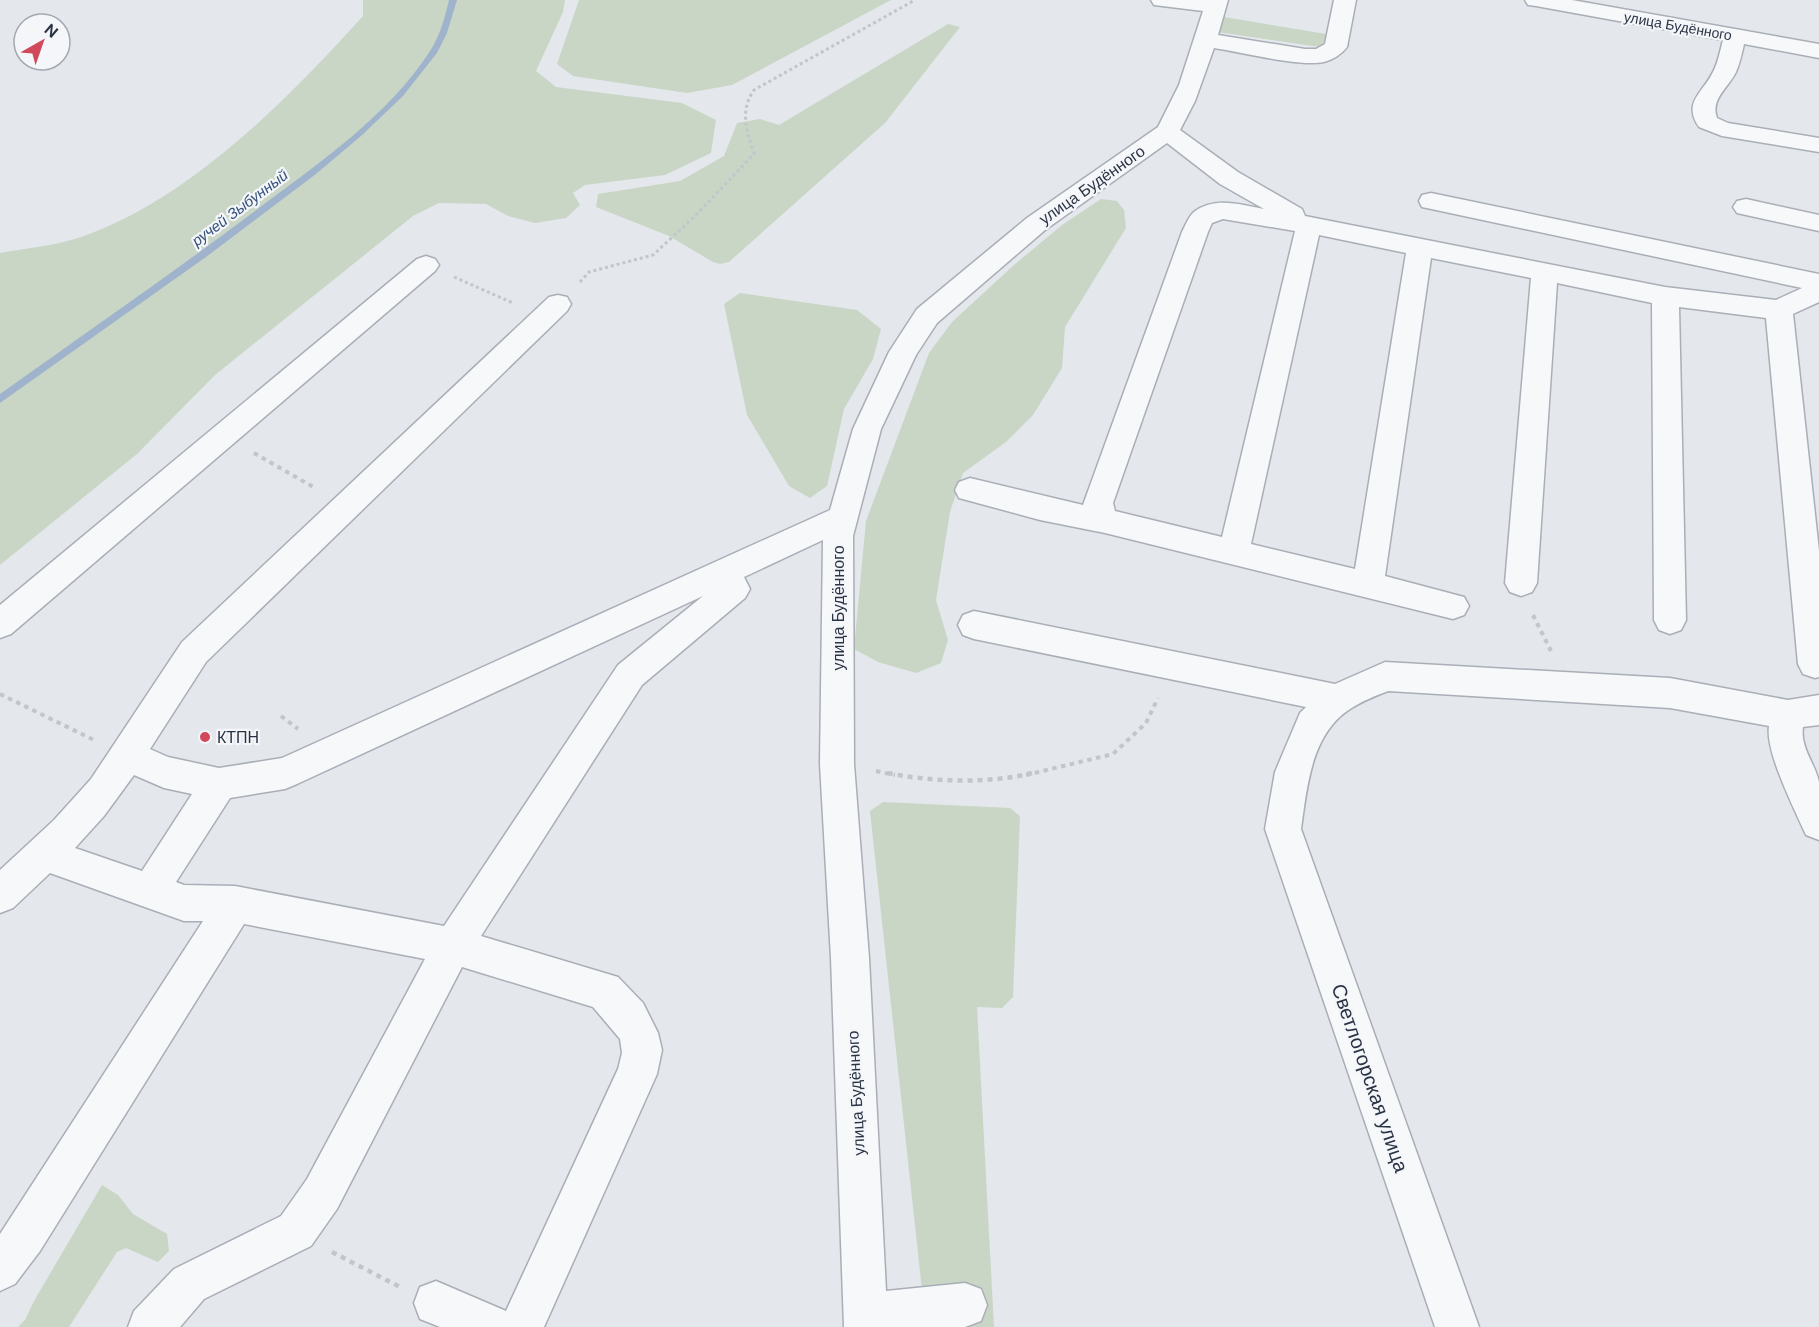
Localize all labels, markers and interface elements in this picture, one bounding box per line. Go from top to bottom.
street label: улица Будённого [1623,8,1734,44]
north arrow [12,12,72,72]
text: N [40,19,63,43]
street label: улица Будённого [1035,140,1149,229]
water label: ручей Зыбунный [187,165,293,251]
street label: улица Будённого [828,545,849,671]
place label: КТПН [217,727,259,748]
marker: КТПН [198,730,212,744]
street label: Светлогорская улица [1326,980,1415,1176]
street label: улица Будённого [842,1030,870,1156]

